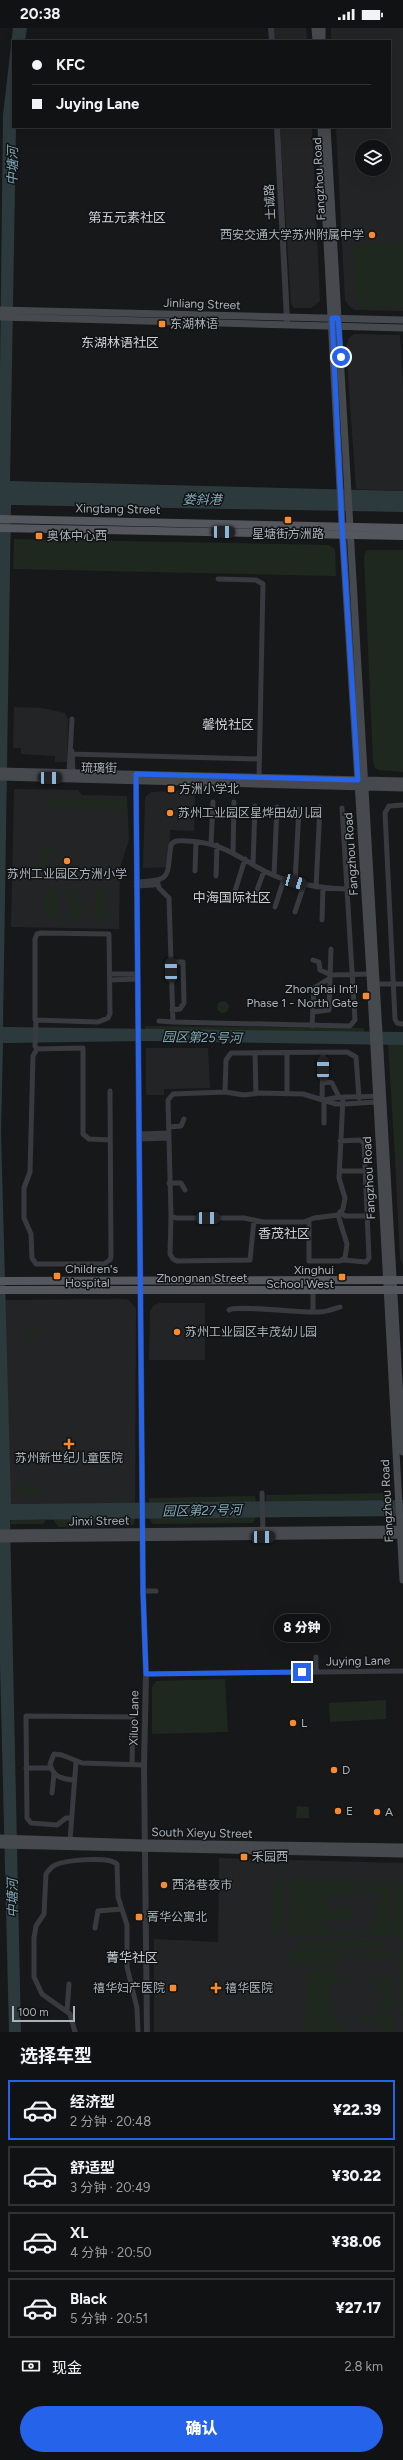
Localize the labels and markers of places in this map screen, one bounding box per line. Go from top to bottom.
place label: 西安交通大学苏州附属中学 [220,228,364,242]
marker: 西安交通大学苏州附属中学 [367,230,377,240]
place label: 东湖林语 [170,317,218,331]
marker: 东湖林语 [157,319,167,329]
marker: 星塘街方洲路 [283,515,293,525]
place label: 星塘街方洲路 [252,527,324,541]
place label: 奥体中心西 [47,529,107,543]
marker: 奥体中心西 [34,531,44,541]
place label: 方洲小学北 [179,782,239,796]
marker: 方洲小学北 [166,784,176,794]
place label: 苏州工业园区星烨田幼儿园 [178,806,322,820]
marker: 苏州工业园区星烨田幼儿园 [165,808,175,818]
marker: 苏州工业园区方洲小学 [62,856,72,866]
place label: 苏州工业园区方洲小学 [7,867,127,881]
place label: Zhonghai Int‘l Phase 1 - North Gate [246,982,358,1010]
marker: Zhonghai Int‘l Phase 1 - North Gate [361,991,371,1001]
place label: Children's Hospital [65,1262,119,1290]
place label: Xinghui School West [266,1263,334,1291]
marker: Children's Hospital [52,1271,62,1281]
marker: Xinghui School West [337,1272,347,1282]
place label: 苏州工业园区丰茂幼儿园 [185,1325,317,1339]
marker: 苏州工业园区丰茂幼儿园 [172,1327,182,1337]
marker: 苏州新世纪儿童医院 [63,1438,75,1450]
place label: 苏州新世纪儿童医院 [15,1451,123,1465]
place label: L [301,1716,308,1730]
marker: L [288,1718,298,1728]
place label: D [342,1763,350,1777]
marker: D [329,1765,339,1775]
place label: E [346,1804,353,1818]
place label: A [385,1805,393,1819]
marker: E [333,1806,343,1816]
marker: A [372,1807,382,1817]
place label: 禾园西 [252,1850,288,1864]
marker: 禾园西 [239,1852,249,1862]
place label: 西洛巷夜市 [172,1878,232,1892]
marker: 西洛巷夜市 [159,1880,169,1890]
place label: 菁华公寓北 [147,1910,207,1924]
marker: 菁华公寓北 [134,1912,144,1922]
place label: 禧华妇产医院 [93,1981,165,1995]
place label: 禧华医院 [225,1981,273,1995]
marker: 禧华医院 [210,1982,222,1994]
marker: 禧华妇产医院 [168,1983,178,1993]

